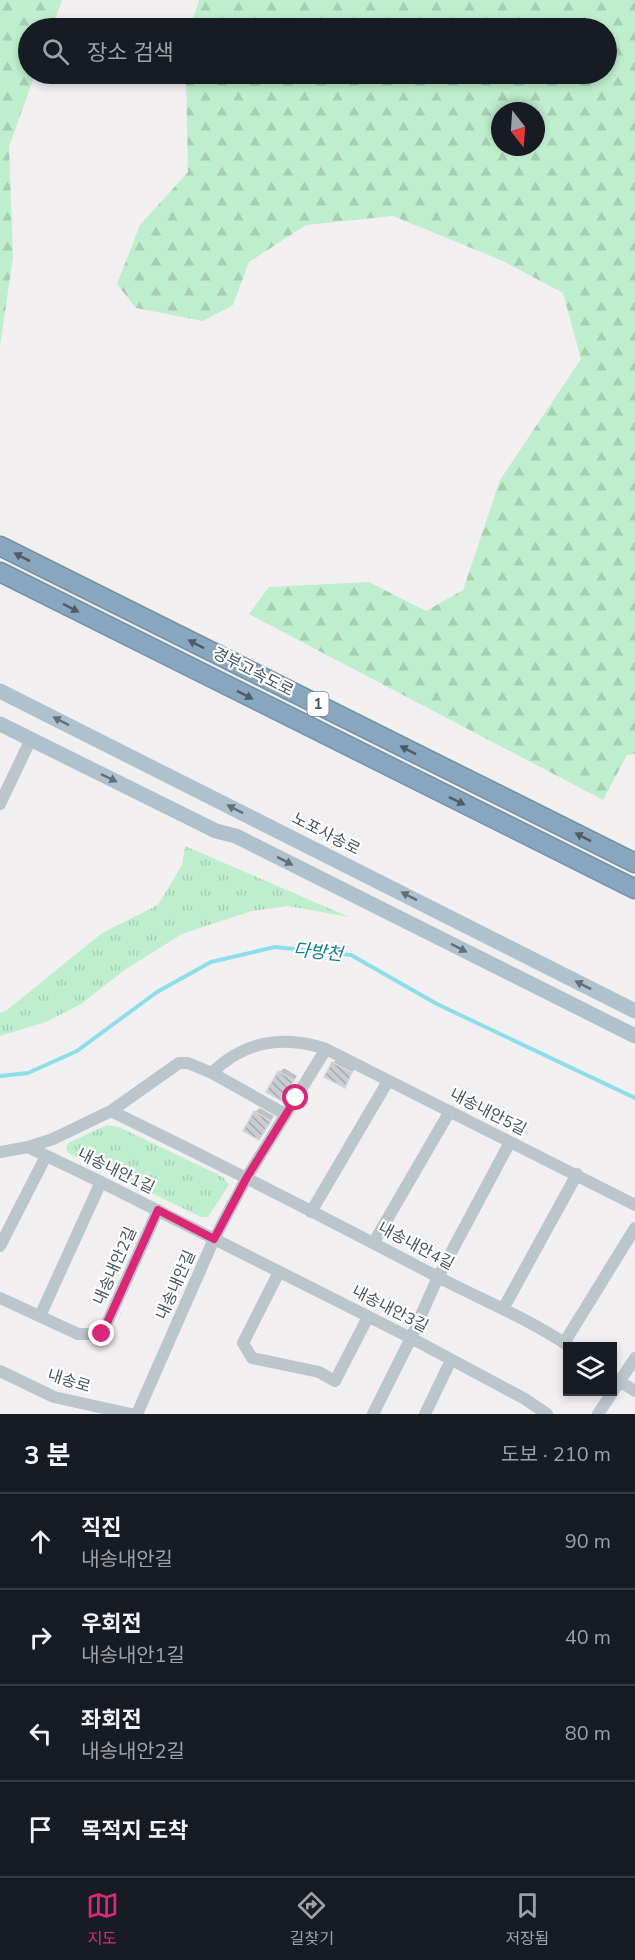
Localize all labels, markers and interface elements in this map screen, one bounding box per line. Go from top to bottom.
search box [18,18,617,84]
icon: search [39,35,72,68]
text: 장소 검색 [87,38,174,68]
north arrow [491,102,545,156]
one-way arrow [13,552,30,561]
one-way arrow [63,603,80,613]
one-way arrow [188,639,205,648]
street label: 경부고속도로 [209,642,298,702]
one-way arrow [237,691,254,700]
road number: 1 [308,692,328,716]
one-way arrow [52,717,69,726]
one-way arrow [400,745,417,754]
one-way arrow [100,773,117,782]
one-way arrow [449,797,466,806]
one-way arrow [226,804,243,814]
street label: 노포사송로 [288,807,364,861]
one-way arrow [574,832,591,842]
one-way arrow [276,855,294,865]
one-way arrow [400,892,418,902]
water label: 다방천 [292,937,346,967]
one-way arrow [451,943,468,953]
one-way arrow [574,980,591,990]
street label: 내송내안5길 [446,1083,530,1141]
route start [282,1084,308,1110]
street label: 내송내안1길 [74,1143,158,1199]
street label: 내송내안4길 [374,1217,458,1275]
street label: 내송내안2길 [88,1224,142,1308]
street label: 내송내안길 [151,1247,201,1323]
street label: 내송내안3길 [348,1280,432,1338]
route end [88,1320,114,1346]
map controls [563,1342,617,1396]
button: layers [563,1342,617,1396]
street label: 내송로 [45,1364,94,1398]
text: 3 분 [24,1438,71,1473]
text: 도보 · 210 m [501,1441,611,1468]
text: 직진 [81,1513,121,1543]
icon: ahead [24,1525,57,1558]
text: 90 m [565,1528,611,1555]
text: 내송내안길 [81,1546,173,1573]
text: 우회전 [81,1609,142,1639]
icon: right [24,1621,57,1654]
text: 40 m [565,1624,611,1651]
text: 내송내안1길 [81,1642,185,1669]
text: 좌회전 [81,1705,142,1735]
icon: left [24,1717,57,1750]
text: 80 m [565,1720,611,1747]
text: 내송내안2길 [81,1738,185,1765]
icon: arrive [24,1813,57,1846]
text: 목적지 도착 [81,1816,188,1846]
tab: 지도 [86,1889,119,1950]
tab: 길찾기 [290,1889,334,1950]
tab: 저장됨 [505,1889,549,1950]

